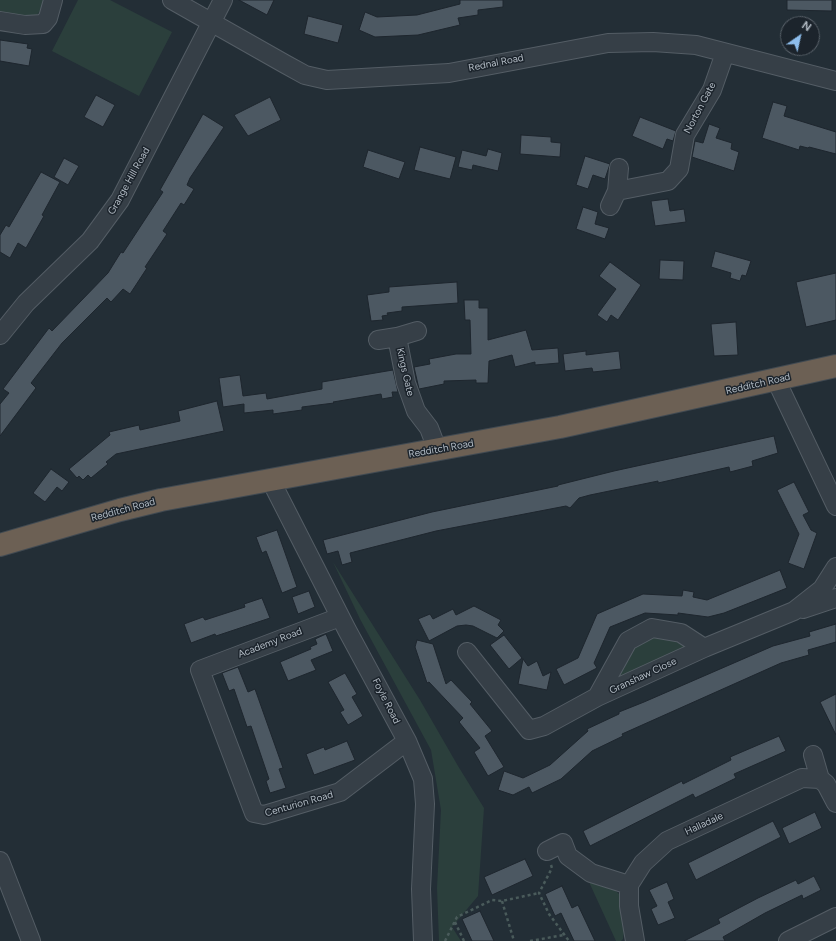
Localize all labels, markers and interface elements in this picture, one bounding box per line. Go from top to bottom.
north arrow [780,16,820,56]
text: N [799,19,814,34]
street label: Rednal Road [467,52,525,74]
street label: Norton Gate [681,80,719,136]
street label: Grange Hill Road [106,145,152,217]
street label: Kings Gate [394,347,416,397]
street label: Redditch Road [724,371,792,397]
street label: Redditch Road [407,437,475,461]
street label: Redditch Road [90,496,156,524]
street label: Academy Road [236,625,304,661]
street label: Granshaw Close [608,655,678,697]
street label: Foyle Road [369,676,403,726]
street label: Centurion Road [264,789,334,819]
street label: Halladale [683,810,725,838]

